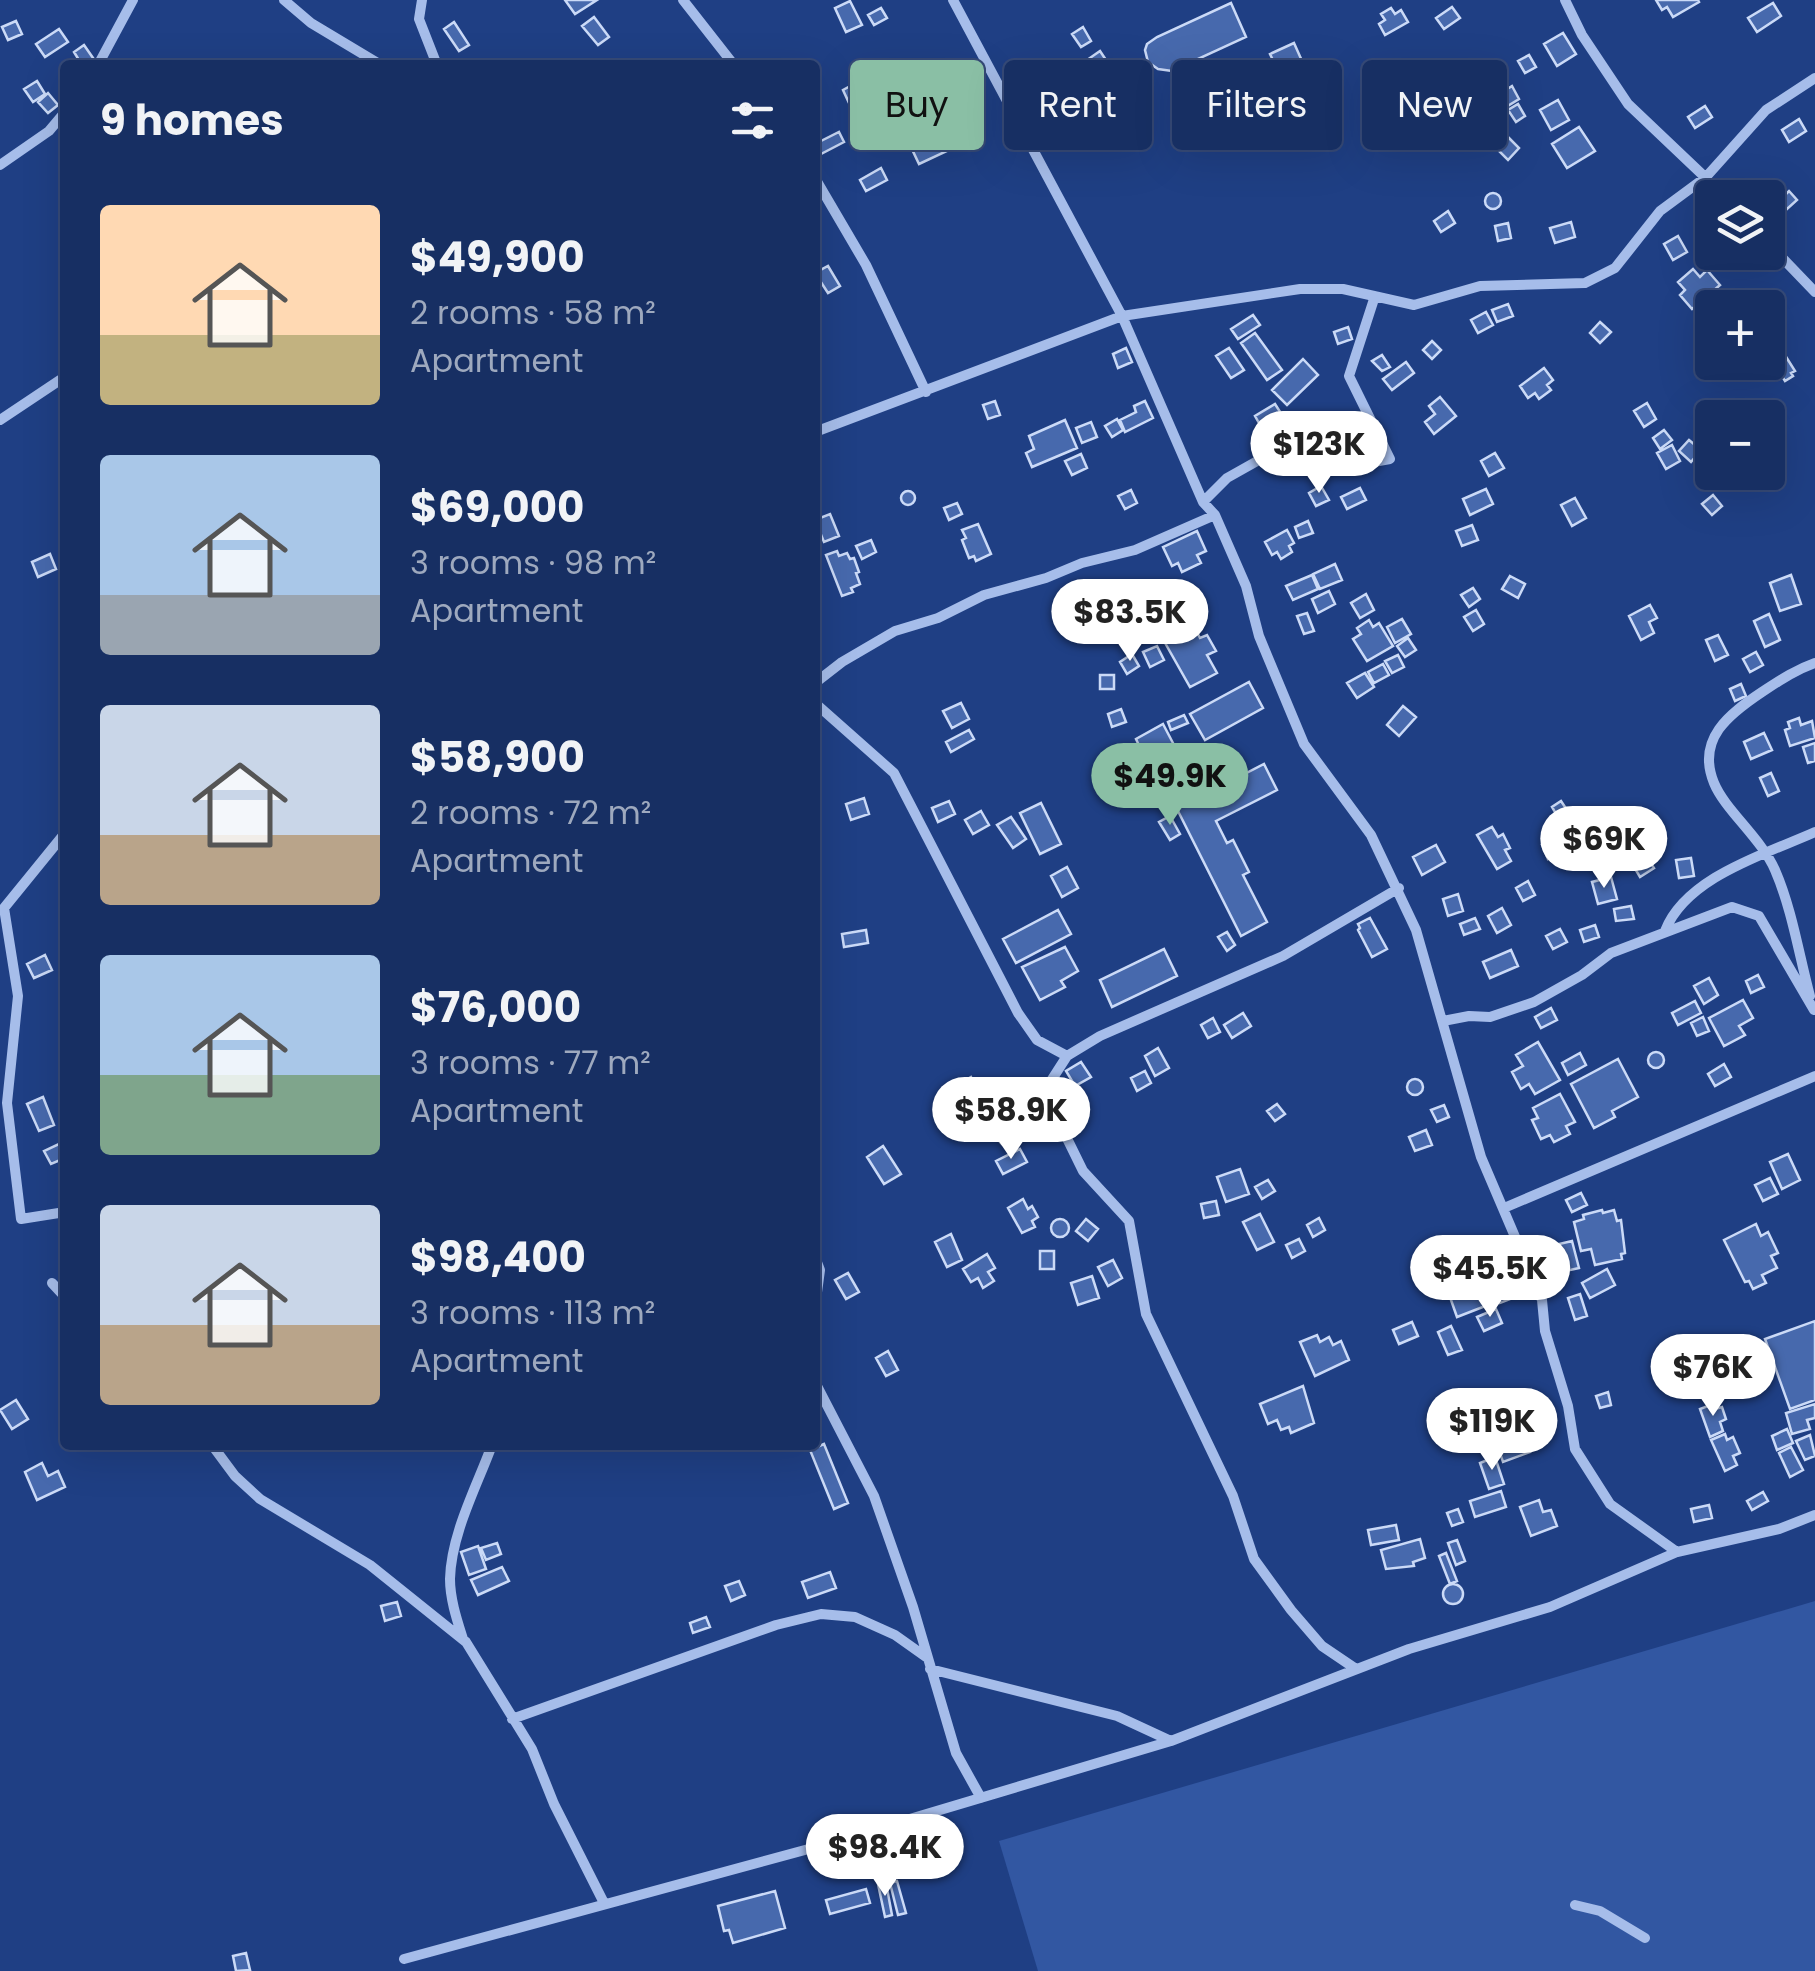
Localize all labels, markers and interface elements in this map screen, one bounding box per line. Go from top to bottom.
chip: Buy [850,60,984,150]
chip: Rent [1004,60,1152,150]
chip: Filters [1172,60,1342,150]
chip: New [1362,60,1507,150]
text: 9 homes [100,91,284,150]
icon: filters [725,93,780,148]
map controls [1695,180,1785,490]
button: layers [1695,180,1785,270]
text: $49,900 [410,228,585,287]
icon: home [180,245,300,365]
text: 2 rooms · 58 m² [410,290,656,335]
button: + [1695,290,1785,380]
text: Apartment [410,338,583,383]
button: − [1695,400,1785,490]
pin: $123K [1249,411,1389,496]
text: $123K [1272,421,1366,466]
text: $69,000 [410,478,584,537]
icon: home [180,495,300,615]
text: 3 rooms · 98 m² [410,540,656,585]
pin: $83.5K [1049,579,1211,664]
text: Apartment [410,588,583,633]
text: $83.5K [1073,589,1187,634]
text: $58,900 [410,728,585,787]
pin: $49.9K [1089,743,1251,828]
icon: home [180,745,300,865]
text: $49.9K [1113,753,1227,798]
text: 2 rooms · 72 m² [410,790,651,835]
pin: $69K [1545,806,1663,891]
text: $69K [1562,816,1646,861]
text: Apartment [410,838,583,883]
text: $76,000 [410,978,581,1037]
icon: home [180,995,300,1115]
text: 3 rooms · 77 m² [410,1040,651,1085]
pin: $58.9K [930,1077,1092,1162]
text: $58.9K [954,1087,1068,1132]
text: Apartment [410,1088,583,1133]
text: $98,400 [410,1228,586,1287]
pin: $45.5K [1409,1235,1571,1320]
icon: home [180,1245,300,1365]
text: $45.5K [1432,1245,1548,1290]
text: 3 rooms · 113 m² [410,1290,655,1335]
pin: $76K [1654,1334,1772,1419]
text: Apartment [410,1338,583,1383]
text: $76K [1673,1344,1753,1389]
pin: $119K [1422,1388,1562,1473]
text: $119K [1448,1398,1536,1443]
pin: $98.4K [804,1814,966,1899]
text: $98.4K [828,1824,942,1869]

